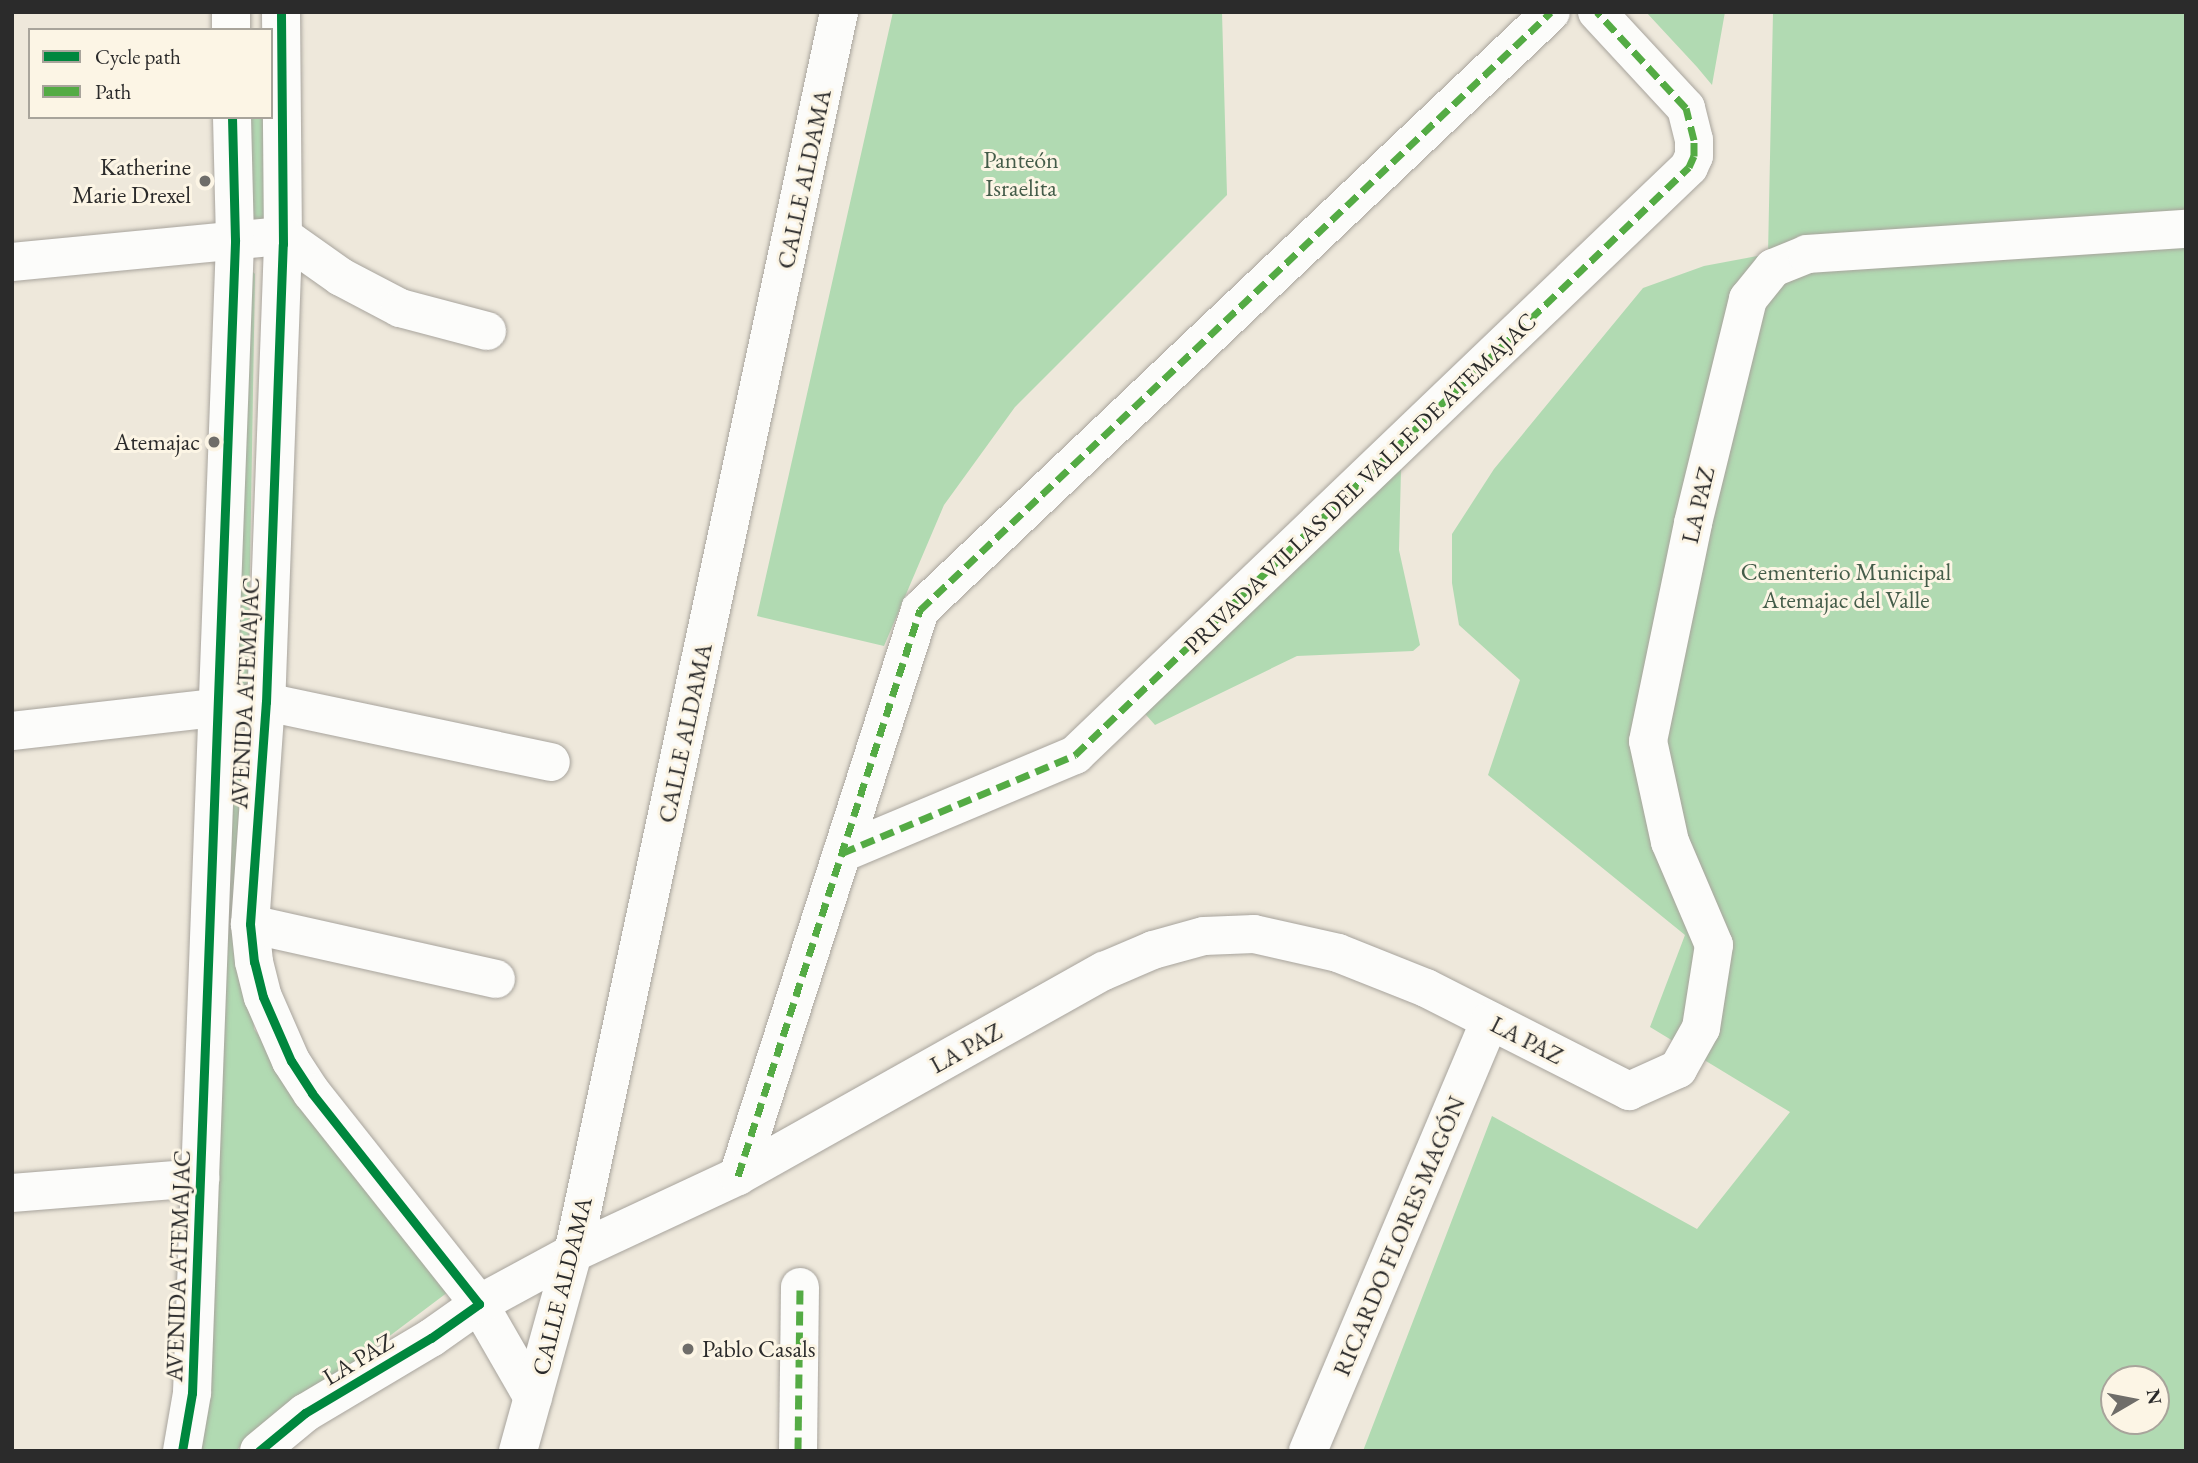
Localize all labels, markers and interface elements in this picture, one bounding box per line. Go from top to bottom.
legend [28,28,273,119]
text: Cycle path [95,43,181,70]
text: Path [95,78,131,105]
street label: CALLE ALDAMA [771,87,837,271]
park label: Panteón Israelita [983,146,1059,202]
place label: Katherine Marie Drexel [72,153,191,209]
marker: Katherine Marie Drexel [197,173,213,189]
street label: PRIVADA VILLAS DEL VALLE DE ATEMAJAC [1178,307,1542,659]
place label: Atemajac [114,428,200,456]
marker: Atemajac [206,434,222,450]
street label: LA PAZ [1675,464,1721,546]
park label: Cementerio Municipal Atemajac del Valle [1741,558,1951,614]
street label: AVENIDA ATEMAJAC [225,576,265,810]
street label: CALLE ALDAMA [652,641,718,825]
street label: LA PAZ [1486,1010,1568,1070]
street label: LA PAZ [925,1017,1007,1079]
street label: RICARDO FLORES MAGÓN [1327,1092,1471,1380]
street label: AVENIDA ATEMAJAC [160,1150,196,1382]
street label: CALLE ALDAMA [526,1194,598,1378]
street label: LA PAZ [317,1327,399,1391]
place label: Pablo Casals [702,1335,816,1363]
marker: Pablo Casals [680,1341,696,1357]
north arrow [2100,1365,2170,1435]
text: N [2141,1387,2168,1406]

